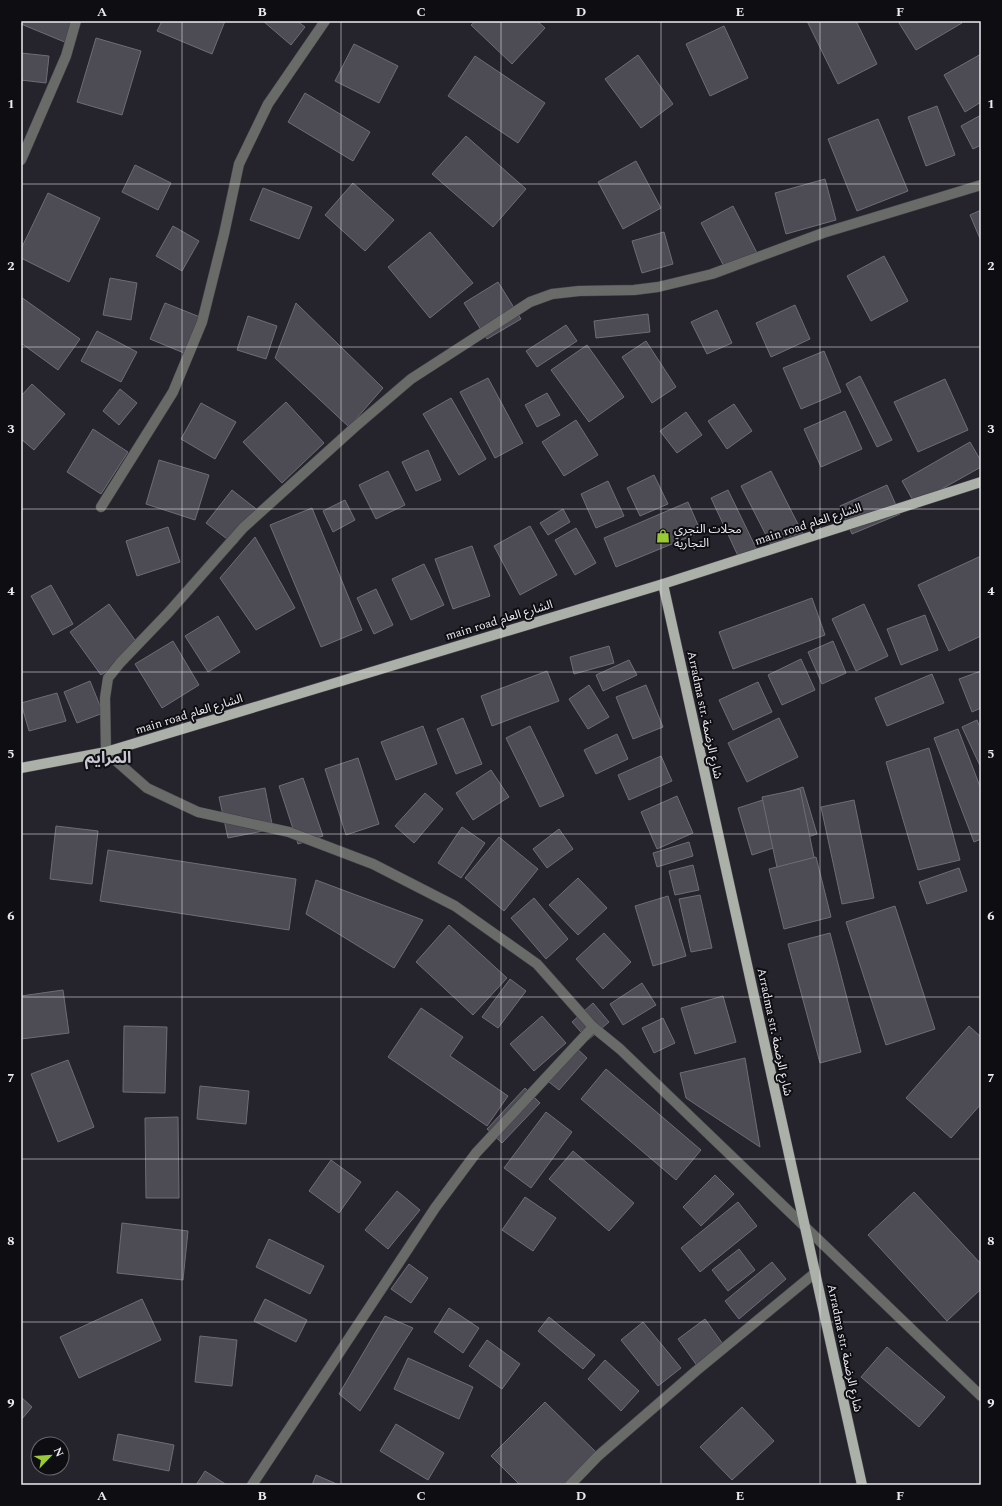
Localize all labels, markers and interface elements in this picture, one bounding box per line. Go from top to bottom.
text: A [97,2,107,22]
text: B [257,2,267,22]
text: C [416,2,426,22]
text: D [576,2,586,22]
text: E [736,2,745,22]
text: F [896,2,904,22]
text: 1 [7,94,15,114]
text: 1 [987,94,995,114]
text: 2 [7,256,15,276]
text: 2 [987,256,995,276]
text: 3 [7,419,15,439]
text: 3 [987,419,995,439]
street label: main road الشارع العام [752,498,864,551]
place label: محلات النجري التجارية [674,520,742,553]
shop icon: محلات النجري التجارية [655,528,671,544]
text: 4 [7,581,15,601]
text: 4 [987,581,995,601]
street label: main road الشارع العام [443,595,555,646]
street label: Arradma str. شارع الرضمة [682,649,727,781]
street label: main road الشارع العام [133,689,245,740]
text: 5 [7,744,15,764]
text: 5 [987,744,995,764]
district label: المرايم [85,746,131,770]
text: 6 [7,906,15,926]
text: 6 [987,906,995,926]
street label: Arradma str. شارع الرضمة [752,966,797,1098]
text: 7 [7,1068,15,1088]
text: 7 [987,1068,995,1088]
text: 8 [7,1231,15,1251]
text: 8 [987,1231,995,1251]
street label: Arradma str. شارع الرضمة [822,1282,867,1414]
text: 9 [7,1393,15,1413]
text: 9 [987,1393,995,1413]
north arrow [30,1436,70,1476]
text: N [49,1444,68,1460]
text: A [97,1486,107,1506]
text: B [257,1486,267,1506]
text: C [416,1486,426,1506]
text: D [576,1486,586,1506]
text: E [736,1486,745,1506]
text: F [896,1486,904,1506]

